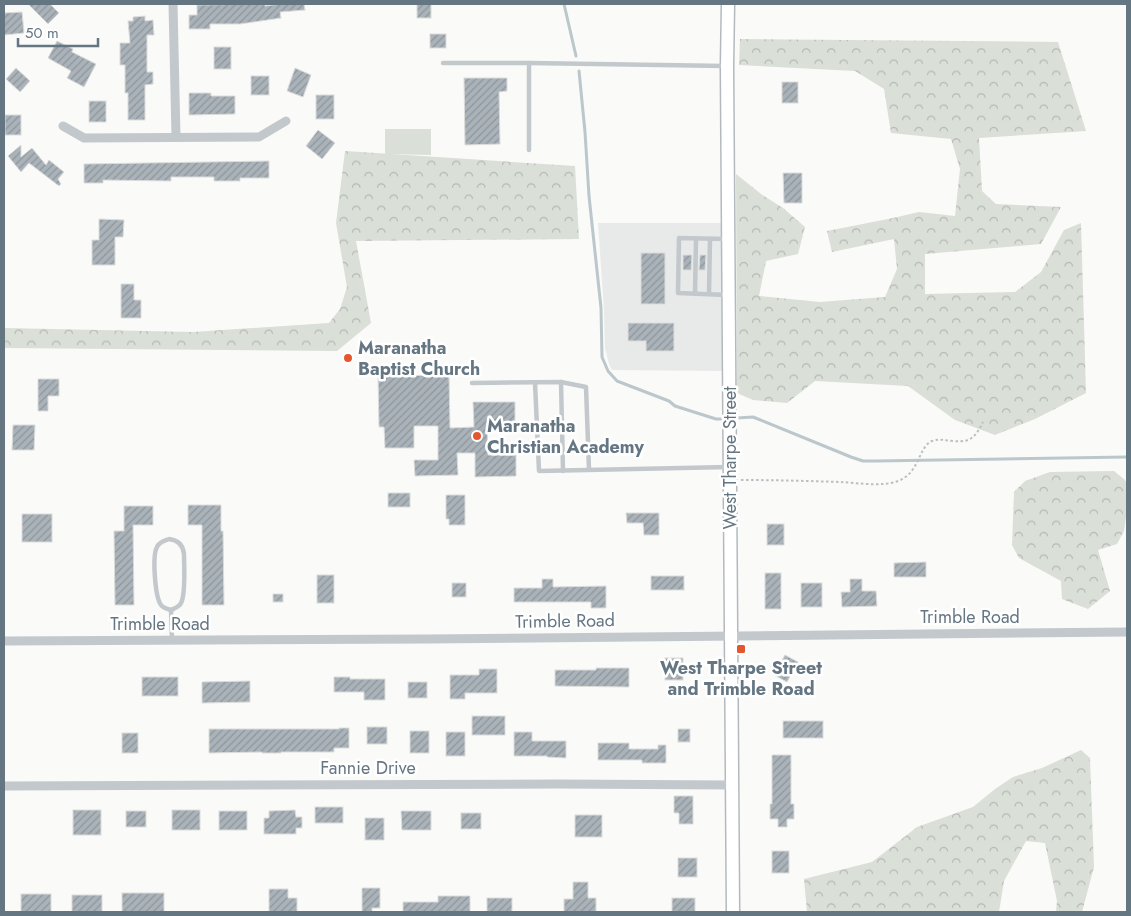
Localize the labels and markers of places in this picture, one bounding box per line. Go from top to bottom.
place label: Maranatha Baptist Church [358,335,480,382]
marker: Maranatha Baptist Church [342,352,354,364]
place label: Maranatha Christian Academy [487,413,644,460]
marker: Maranatha Christian Academy [471,430,483,442]
marker: West Tharpe Street and Trimble Road [735,643,747,655]
place label: West Tharpe Street and Trimble Road [660,655,822,702]

